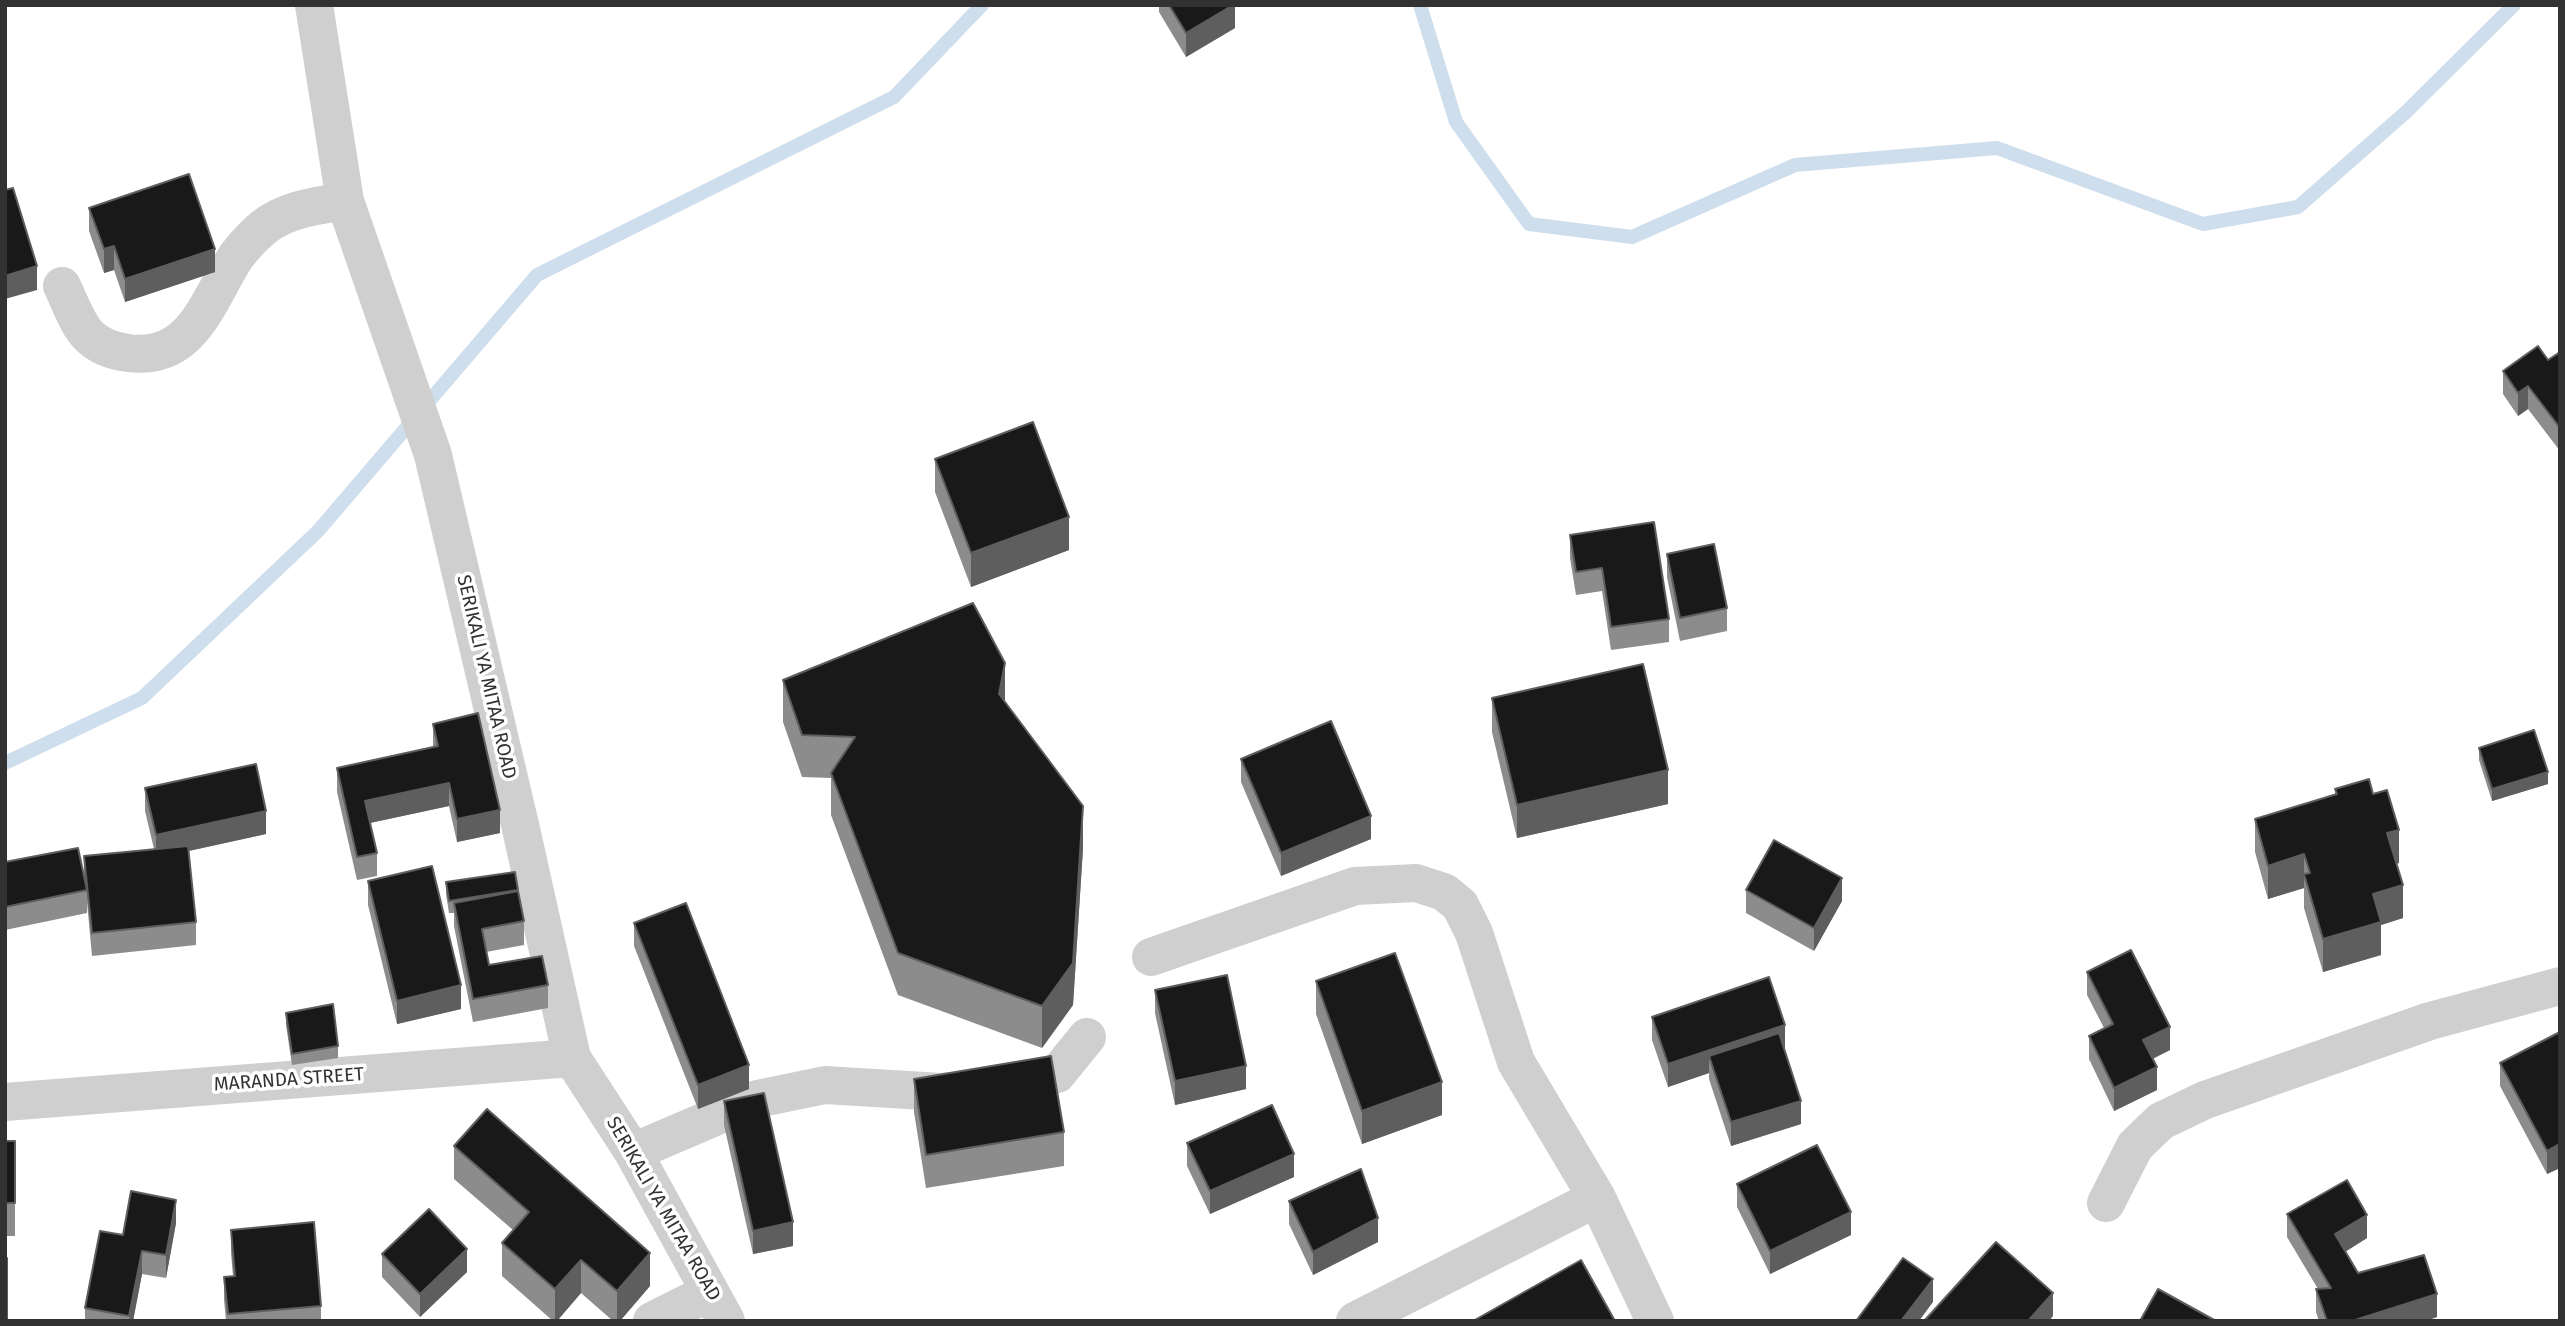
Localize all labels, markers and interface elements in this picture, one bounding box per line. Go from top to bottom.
street label: SERIKALI YA MITAA ROAD [451,573,521,781]
street label: MARANDA STREET [213,1063,365,1097]
street label: SERIKALI YA MITAA ROAD [601,1113,725,1305]

